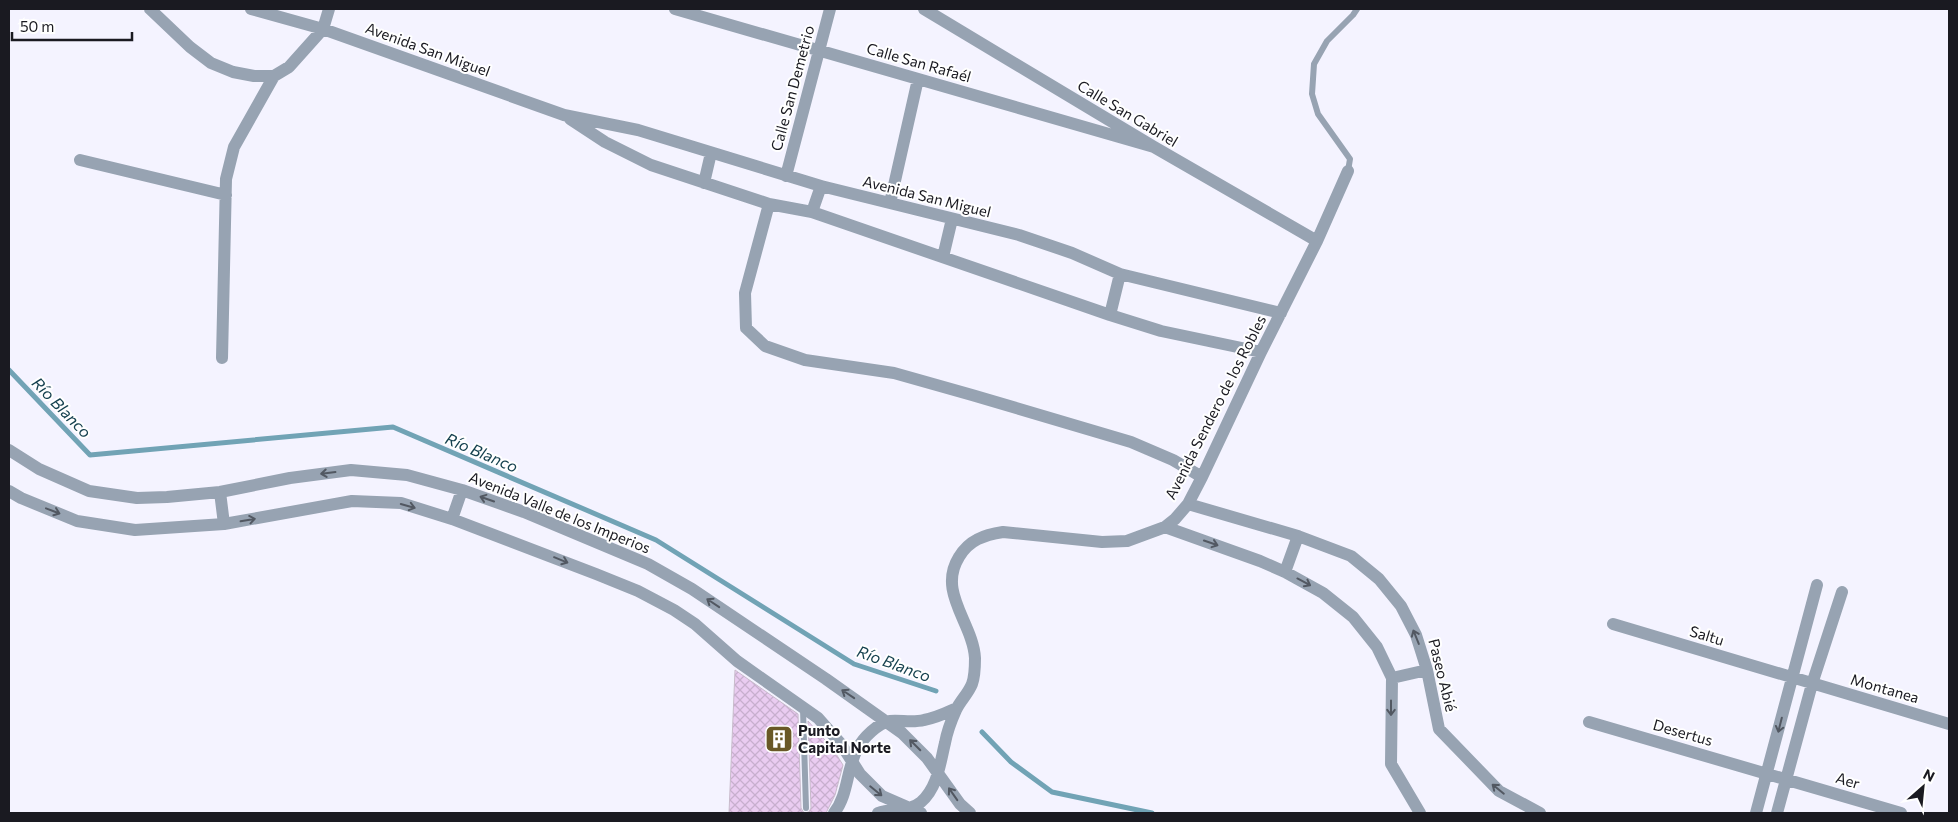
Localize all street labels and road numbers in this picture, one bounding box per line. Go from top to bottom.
street label: Avenida San Miguel [363,18,493,80]
street label: Calle San Demetrio [767,23,817,153]
street label: Calle San Rafaél [865,38,973,86]
street label: Calle San Gabriel [1075,76,1181,150]
street label: Avenida San Miguel [861,171,993,221]
street label: Avenida Sendero de los Robles [1161,312,1269,502]
street label: Avenida Valle de los Imperios [467,467,653,557]
street label: Saltu [1688,621,1726,649]
street label: Paseo Abié [1425,637,1461,714]
street label: Montanea [1849,670,1921,706]
street label: Desertus [1651,715,1715,749]
street label: Aer [1834,768,1862,792]

